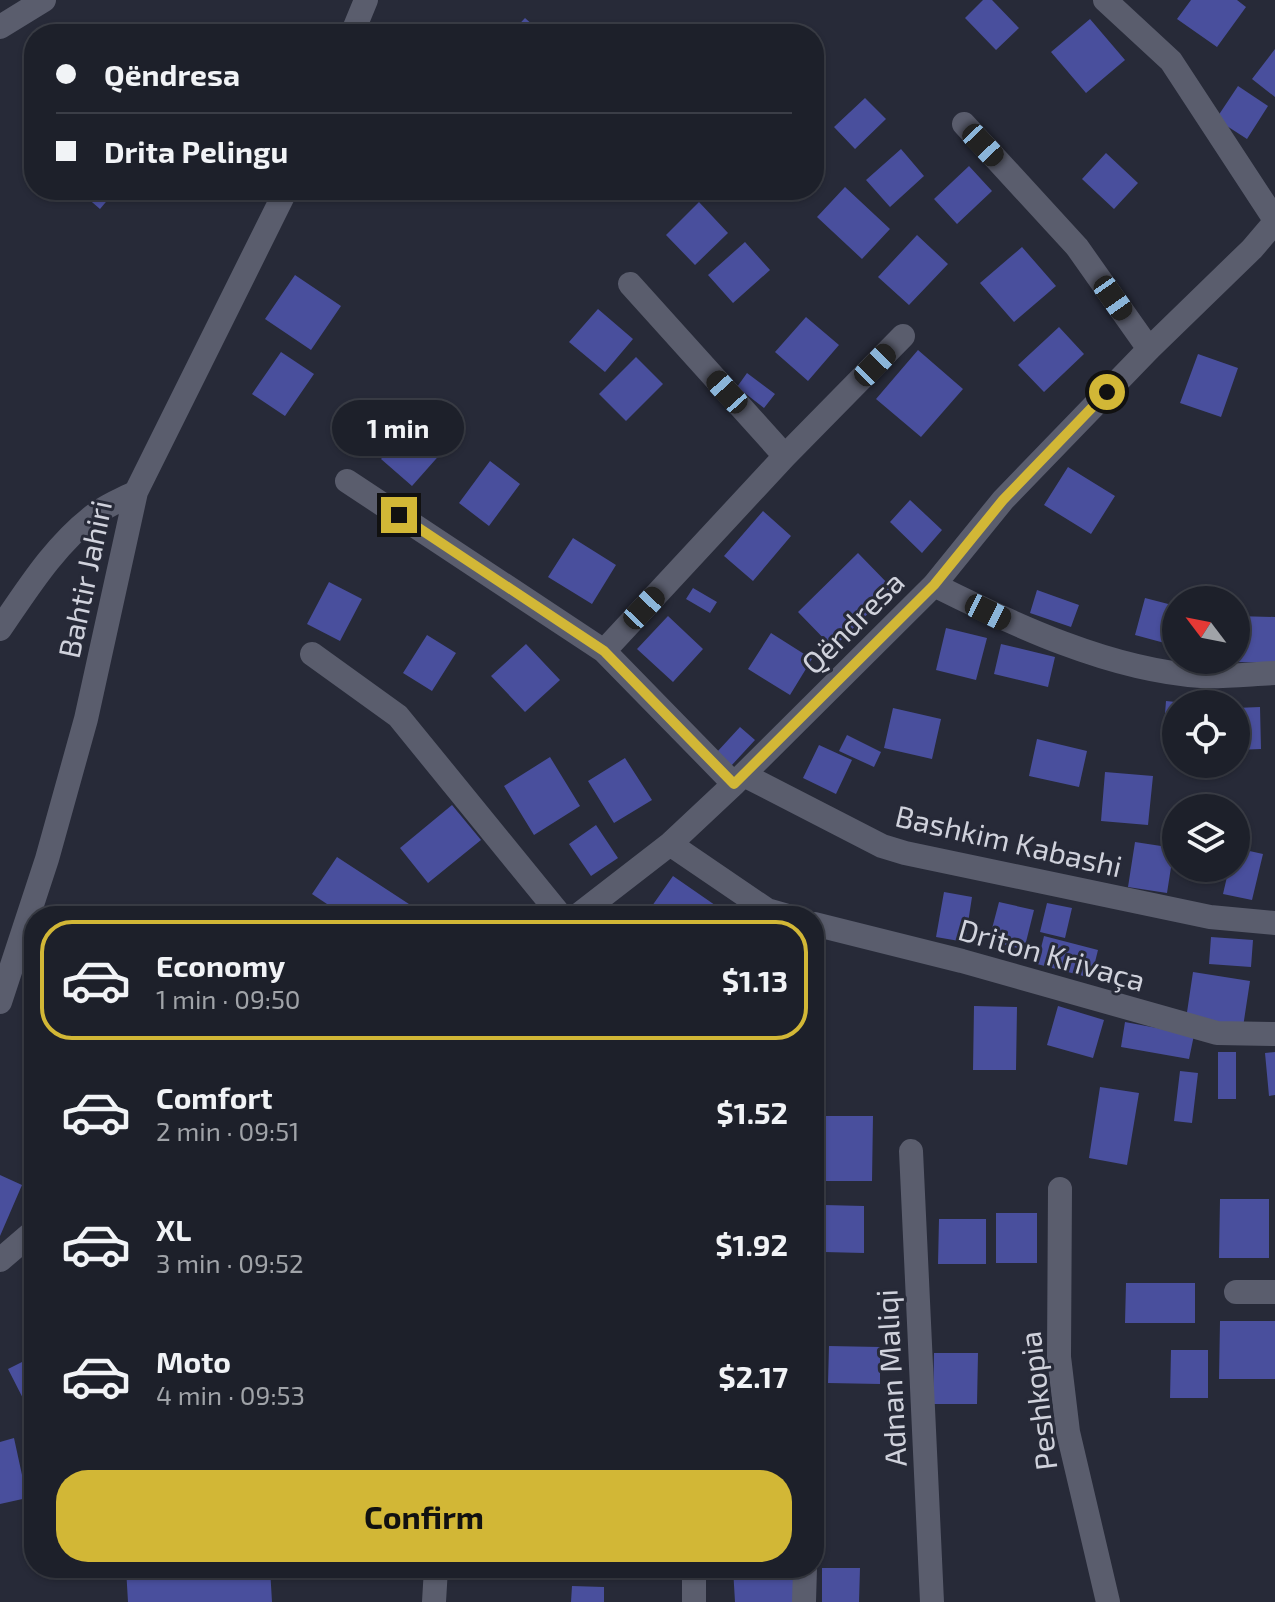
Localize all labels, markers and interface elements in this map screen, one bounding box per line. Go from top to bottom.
text: Qëndresa [104,56,240,92]
car [958,119,1008,171]
text: Drita Pelingu [104,133,288,169]
car [1089,271,1137,325]
car [850,339,900,391]
car [702,366,752,418]
route start [1089,374,1125,410]
callout: 1 min [333,399,465,455]
text: 1 min [367,412,429,443]
street label: Bahtir Jahiri [50,497,118,661]
route end [381,497,417,533]
street label: Qëndresa [793,563,911,681]
car [619,582,669,634]
north arrow [1162,586,1250,674]
map controls [1162,586,1250,882]
car [961,591,1015,633]
button: locate [1162,690,1250,778]
button: layers [1162,794,1250,882]
street label: Bashkim Kabashi [892,796,1126,884]
street label: Driton Krivaça [954,910,1150,999]
icon: car [60,944,132,1016]
text: Economy [156,947,285,983]
text: $1.13 [722,962,788,998]
text: 1 min · 09:50 [156,983,301,1014]
icon: car [60,1076,132,1148]
text: Comfort [156,1079,273,1115]
text: $1.52 [716,1094,788,1130]
text: 2 min · 09:51 [156,1115,299,1146]
icon: car [60,1208,132,1280]
text: XL [156,1211,191,1247]
text: $1.92 [715,1226,788,1262]
text: 3 min · 09:52 [156,1247,304,1278]
street label: Adnan Maliqi [867,1288,913,1468]
street label: Peshkopia [1011,1330,1063,1472]
icon: car [60,1340,132,1412]
text: Moto [156,1343,231,1379]
text: $2.17 [718,1358,788,1394]
text: 4 min · 09:53 [156,1379,305,1410]
button: Confirm [56,1470,792,1562]

